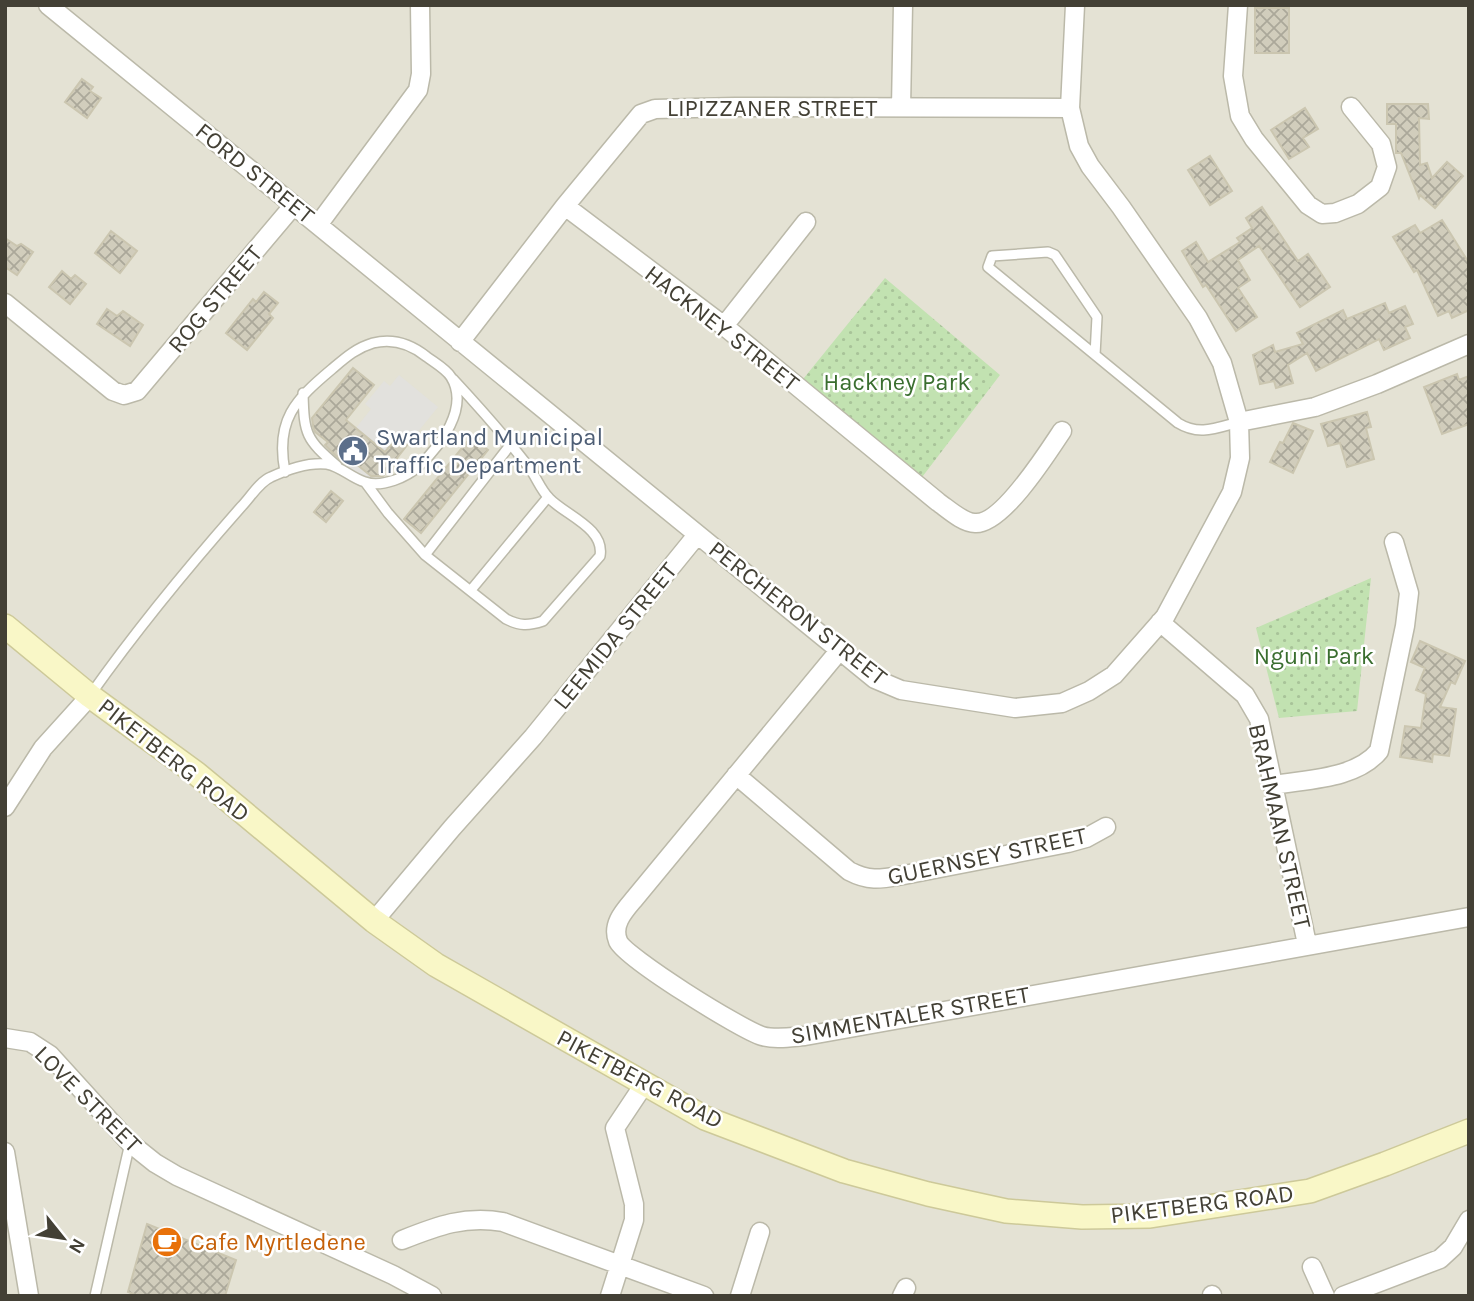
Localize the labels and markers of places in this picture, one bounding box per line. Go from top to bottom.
place label: Swartland Municipal Traffic Department [376,423,603,479]
public building icon: Swartland Municipal Traffic Department [336,434,370,468]
cafe icon: Cafe Myrtledene [150,1225,184,1259]
place label: Cafe Myrtledene [190,1228,366,1256]

